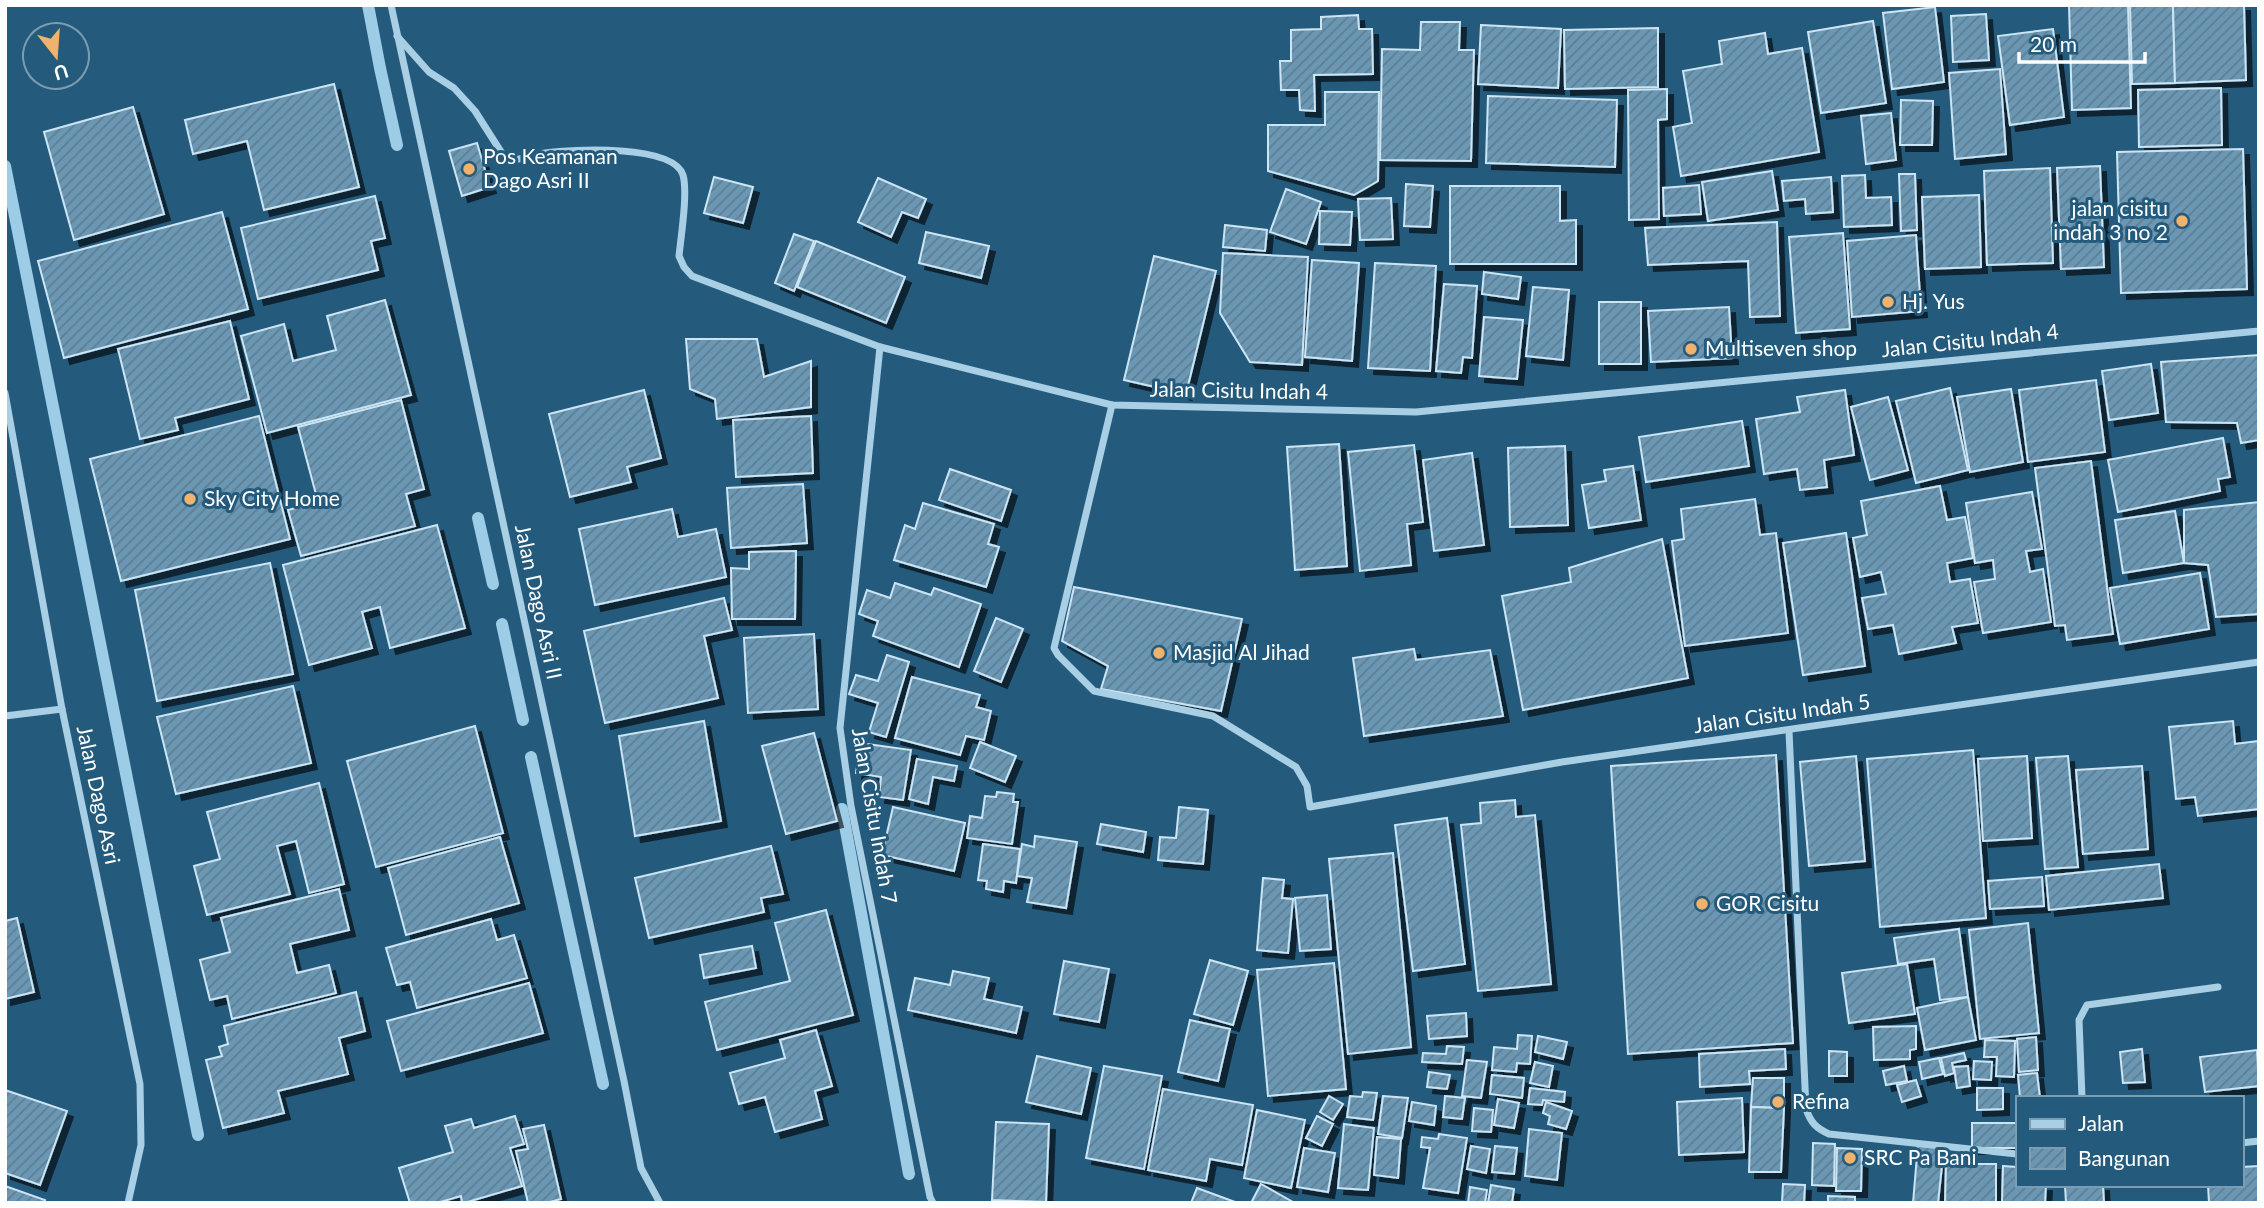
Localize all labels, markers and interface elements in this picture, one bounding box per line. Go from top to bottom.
north arrow [21,21,91,91]
scale bar [2019,21,2145,65]
text: 20 m [2030,31,2077,56]
text: U [51,60,71,86]
place label: Pos Keamanan Dago Asri II [483,143,618,192]
marker: Pos Keamanan Dago Asri II [461,161,477,177]
place label: jalan cisitu indah 3 no 2 [2053,195,2168,244]
marker: jalan cisitu indah 3 no 2 [2174,213,2190,229]
place label: Hj. Yus [1902,288,1965,313]
marker: Hj. Yus [1880,294,1896,310]
street label: Jalan Cisitu Indah 4 [1880,318,2060,361]
place label: Multiseven shop [1705,335,1857,360]
marker: Multiseven shop [1683,341,1699,357]
street label: Jalan Cisitu Indah 4 [1150,375,1328,404]
place label: Sky City Home [204,485,340,510]
marker: Sky City Home [182,491,198,507]
street label: Jalan Dago Asri II [511,522,568,682]
place label: Masjid Al Jihad [1173,639,1310,664]
marker: Masjid Al Jihad [1151,645,1167,661]
street label: Jalan Cisitu Indah 5 [1692,688,1872,737]
street label: Jalan Dago Asri [73,723,126,866]
street label: Jalan Cisitu Indah 7 [848,726,903,906]
place label: GOR Cisitu [1716,890,1819,915]
marker: GOR Cisitu [1694,896,1710,912]
place label: Refina [1792,1088,1850,1113]
marker: Refina [1770,1094,1786,1110]
legend [2016,1096,2243,1187]
text: Jalan [2078,1110,2124,1135]
place label: SRC Pa Bani [1864,1144,1977,1169]
text: Bangunan [2078,1145,2170,1170]
marker: SRC Pa Bani [1842,1150,1858,1166]

